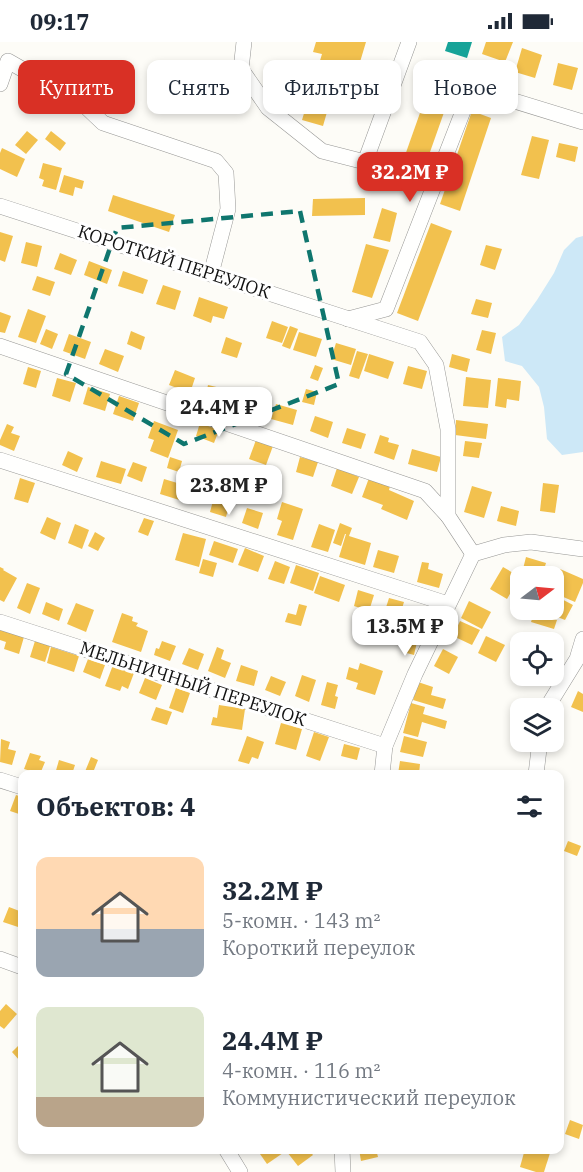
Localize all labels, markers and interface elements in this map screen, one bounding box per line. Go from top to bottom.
text: 09:17 [30,7,89,36]
chip: Купить [18,60,135,114]
chip: Снять [147,60,251,114]
chip: Фильтры [263,60,401,114]
chip: Новое [413,60,518,114]
pin: 32.2M ₽ [355,152,465,203]
text: 32.2M ₽ [371,158,449,185]
street label: КОРОТКИЙ ПЕРЕУЛОК [75,219,274,304]
pin: 24.4M ₽ [164,387,274,438]
text: 24.4M ₽ [180,393,258,420]
pin: 23.8M ₽ [174,465,284,516]
text: 23.8M ₽ [190,471,268,498]
north arrow [510,566,564,620]
map controls [510,566,564,752]
pin: 13.5M ₽ [350,606,460,657]
text: 13.5M ₽ [366,612,444,639]
button: locate [510,632,564,686]
street label: МЕЛЬНИЧНЫЙ ПЕРЕУЛОК [77,636,310,731]
button: layers [510,698,564,752]
text: Объектов: 4 [36,789,196,823]
icon: filters [513,790,546,823]
text: 32.2M ₽ [222,873,323,907]
icon: home [84,881,156,953]
text: 5-комн. · 143 m² [222,907,381,934]
text: Короткий переулок [222,934,415,961]
text: 24.4M ₽ [222,1023,323,1057]
icon: home [84,1031,156,1103]
text: 4-комн. · 116 m² [222,1057,381,1084]
text: Коммунистический переулок [222,1084,516,1111]

